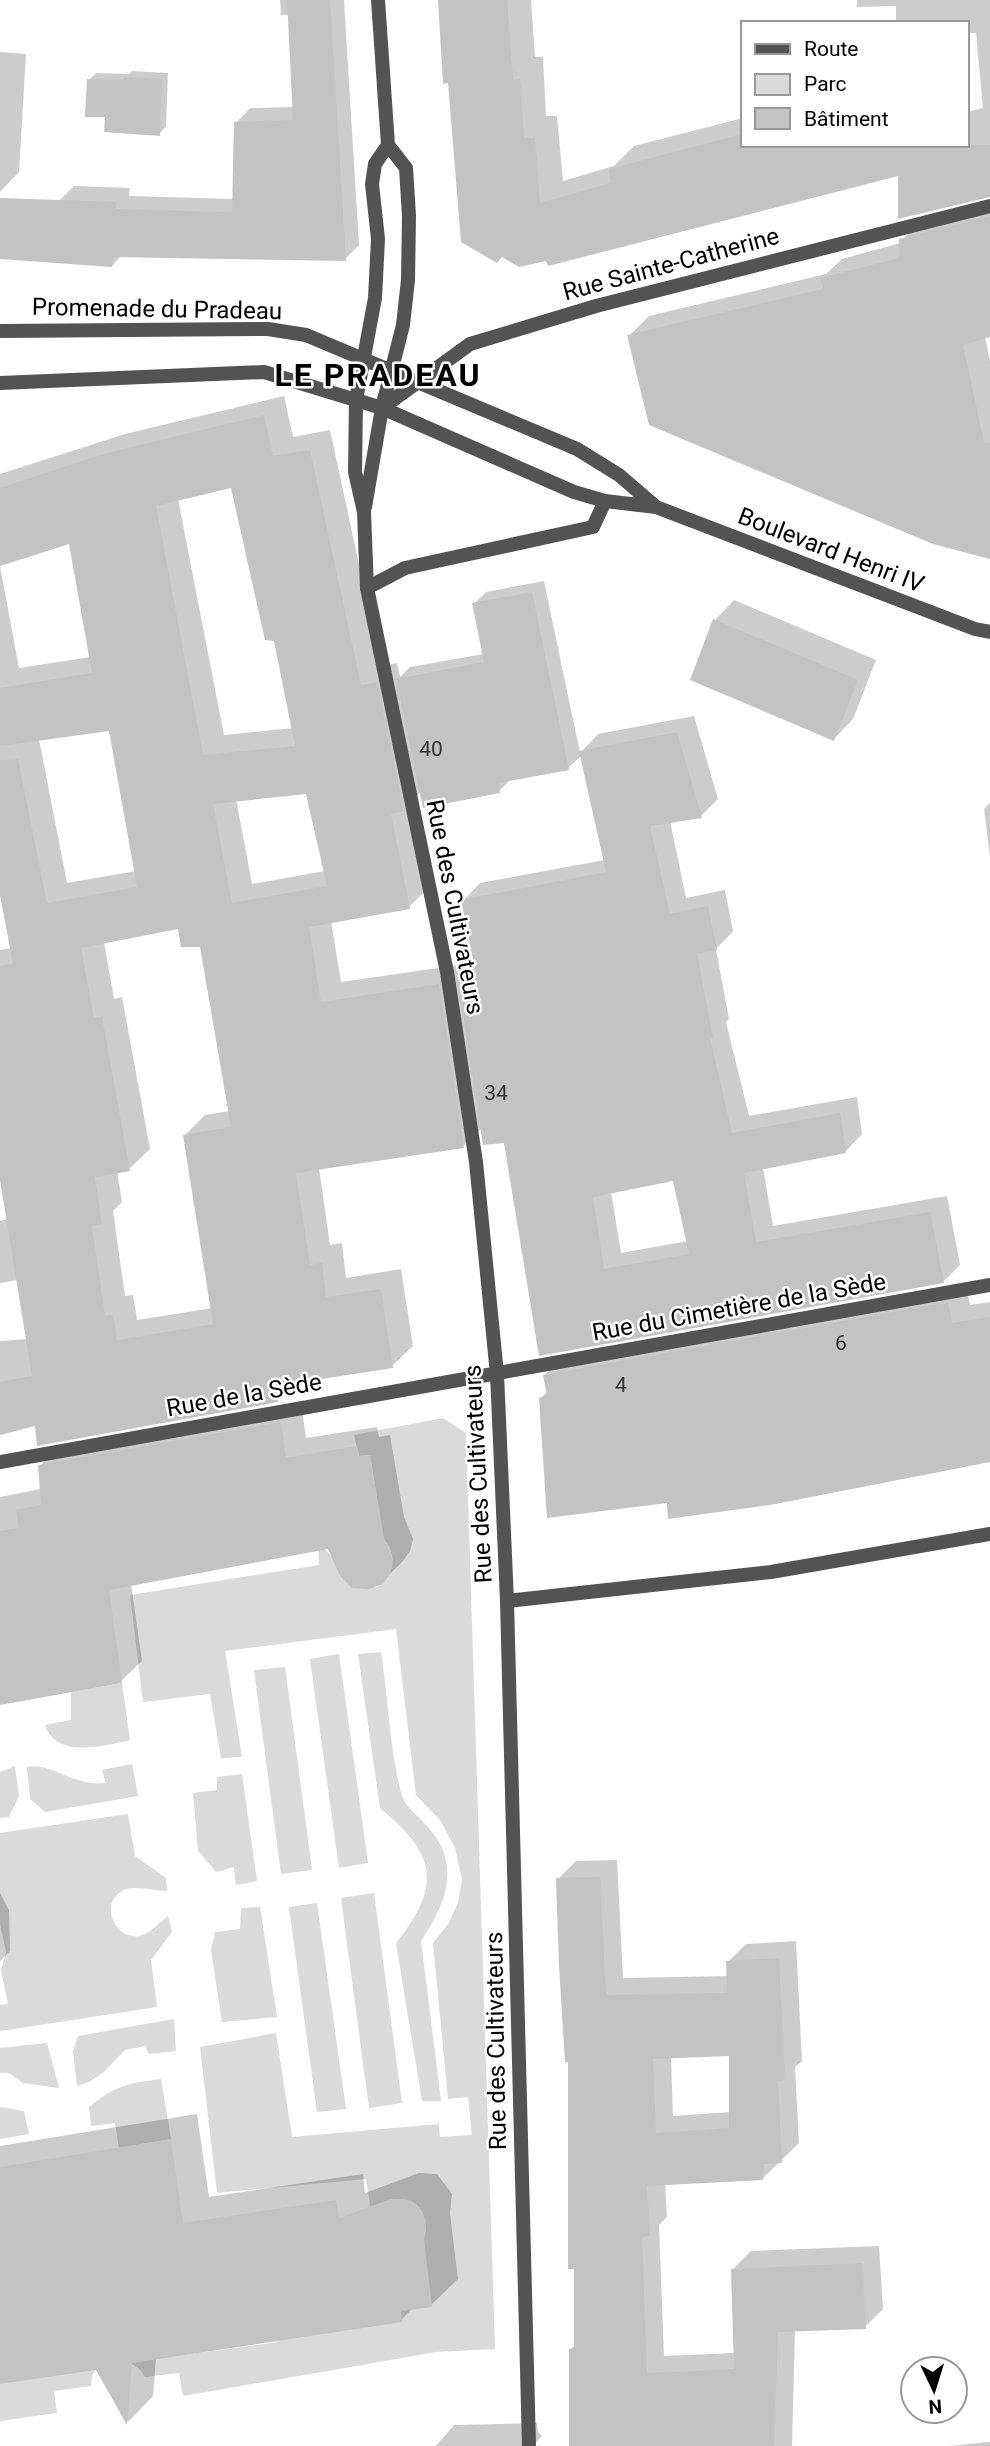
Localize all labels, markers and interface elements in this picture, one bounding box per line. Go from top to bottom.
legend [741,21,969,147]
text: Route [804,37,859,61]
text: Parc [804,72,846,96]
text: Bâtiment [804,107,889,131]
street label: Rue Sainte-Catherine [560,222,782,306]
street label: Promenade du Pradeau [32,293,282,325]
district label: LE PRADEAU [274,356,482,394]
street label: Boulevard Henri IV [734,502,928,598]
house number: 40 [419,737,443,761]
street label: Rue des Cultivateurs [420,797,490,1017]
house number: 34 [484,1081,508,1105]
street label: Rue du Cimetière de la Sède [590,1267,888,1347]
house number: 6 [835,1331,847,1355]
street label: Rue des Cultivateurs [458,1364,498,1584]
street label: Rue de la Sède [164,1368,324,1422]
house number: 4 [615,1373,627,1397]
street label: Rue des Cultivateurs [480,1932,512,2150]
north arrow [899,2355,969,2425]
text: N [928,2395,943,2418]

